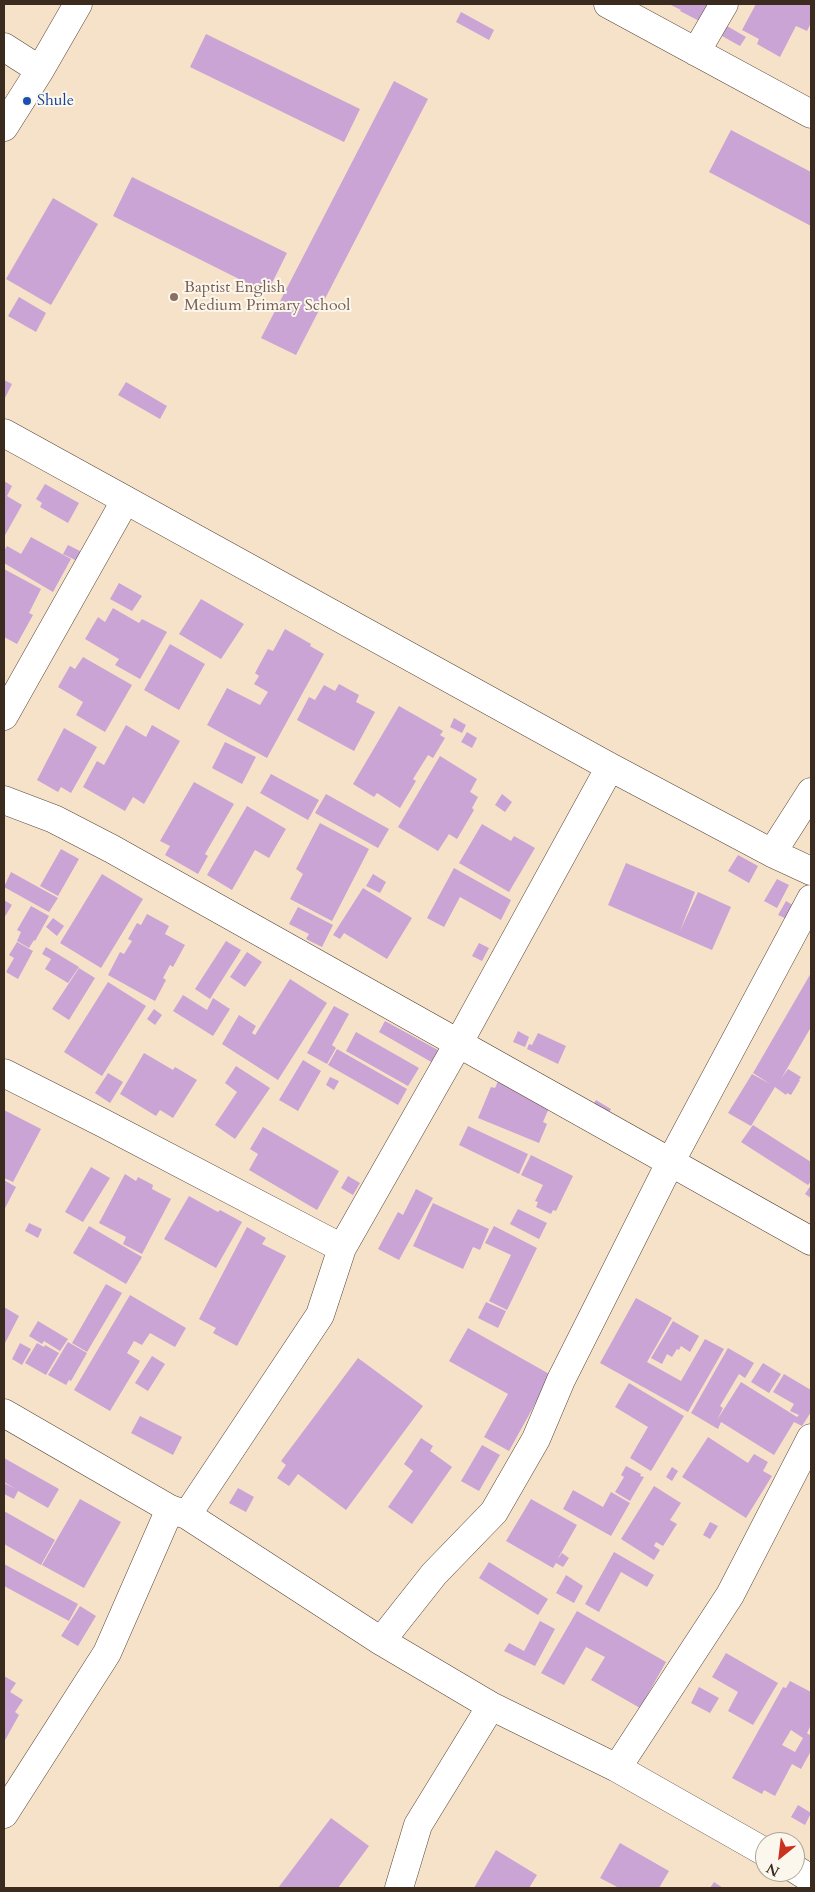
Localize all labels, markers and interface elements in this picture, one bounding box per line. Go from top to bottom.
place label: Shule [37,91,74,111]
marker: Shule [21,95,33,107]
place label: Baptist English Medium Primary School [184,278,350,316]
marker: Baptist English Medium Primary School [168,291,180,303]
north arrow [755,1832,805,1882]
text: N [763,1858,783,1881]

